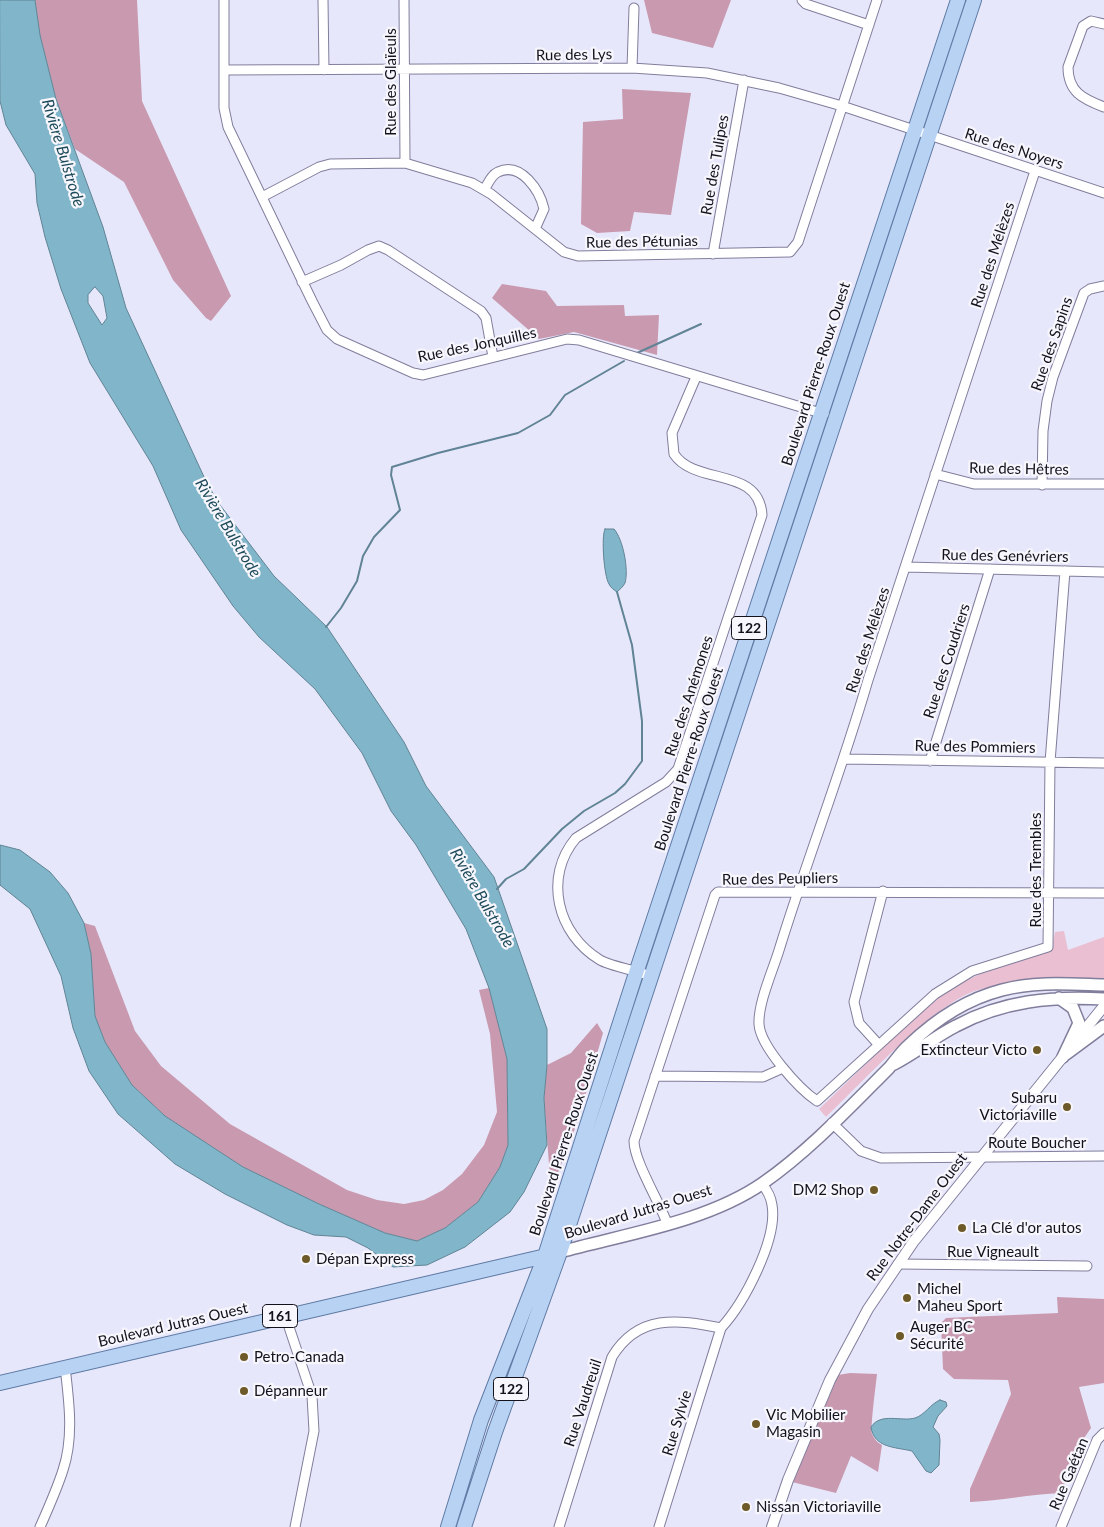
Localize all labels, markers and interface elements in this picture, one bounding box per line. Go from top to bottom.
street label: Rue des Glaïeuls [382,28,400,136]
street label: Rue des Lys [536,45,612,65]
water label: Rivière Bulstrode [37,97,89,209]
street label: Rue des Tulipes [697,113,733,217]
street label: Rue des Noyers [962,125,1066,173]
street label: Rue des Mélèzes [967,200,1019,310]
street label: Rue des Pétunias [586,232,698,252]
street label: Boulevard Pierre-Roux Ouest [778,280,854,468]
street label: Rue des Sapins [1028,295,1076,393]
street label: Rue des Jonquilles [416,324,538,366]
street label: Rue des Hêtres [969,459,1069,479]
water label: Rivière Bulstrode [191,475,265,581]
street label: Rue des Genévriers [941,546,1069,566]
street label: Rue des Mélèzes [842,585,894,695]
street label: Rue des Coudriers [920,601,974,721]
road number: 122 [732,616,766,640]
street label: Rue des Anémones [661,633,717,759]
street label: Boulevard Pierre-Roux Ouest [651,665,727,853]
street label: Rue des Pommiers [914,737,1036,757]
street label: Rue des Trembles [1027,813,1045,927]
water label: Rivière Bulstrode [446,845,518,951]
street label: Rue des Peupliers [722,869,838,889]
place label: Extincteur Victo [920,1041,1027,1059]
marker: Extincteur Victo [1031,1044,1043,1056]
street label: Boulevard Pierre-Roux Ouest [526,1050,602,1238]
place label: Subaru Victoriaville [980,1089,1057,1124]
marker: Subaru Victoriaville [1061,1101,1073,1113]
street label: Route Boucher [988,1134,1086,1152]
street label: Rue Notre-Dame Ouest [863,1149,971,1285]
street label: Boulevard Jutras Ouest [562,1181,714,1243]
place label: DM2 Shop [793,1181,864,1199]
marker: DM2 Shop [868,1184,880,1196]
place label: La Clé d'or autos [972,1219,1081,1237]
marker: La Clé d'or autos [956,1222,968,1234]
street label: Rue Vigneault [947,1243,1039,1261]
place label: Dépan Express [316,1250,414,1268]
marker: Dépan Express [300,1253,312,1265]
place label: Michel Maheu Sport [917,1280,1002,1315]
marker: Michel Maheu Sport [901,1292,913,1304]
street label: Boulevard Jutras Ouest [96,1299,250,1351]
road number: 161 [262,1304,298,1328]
place label: Auger BC Sécurité [910,1318,973,1353]
marker: Auger BC Sécurité [894,1330,906,1342]
place label: Petro-Canada [254,1348,344,1366]
marker: Petro-Canada [238,1351,250,1363]
street label: Rue Vaudreuil [560,1357,606,1449]
road number: 122 [494,1378,528,1400]
place label: Dépanneur [254,1382,328,1400]
marker: Dépanneur [238,1385,250,1397]
street label: Rue Sylvie [659,1388,695,1458]
place label: Vic Mobilier Magasin [766,1406,845,1441]
marker: Vic Mobilier Magasin [750,1418,762,1430]
street label: Rue Gaétan [1046,1435,1092,1513]
place label: Nissan Victoriaville [756,1498,881,1516]
marker: Nissan Victoriaville [740,1501,752,1513]

